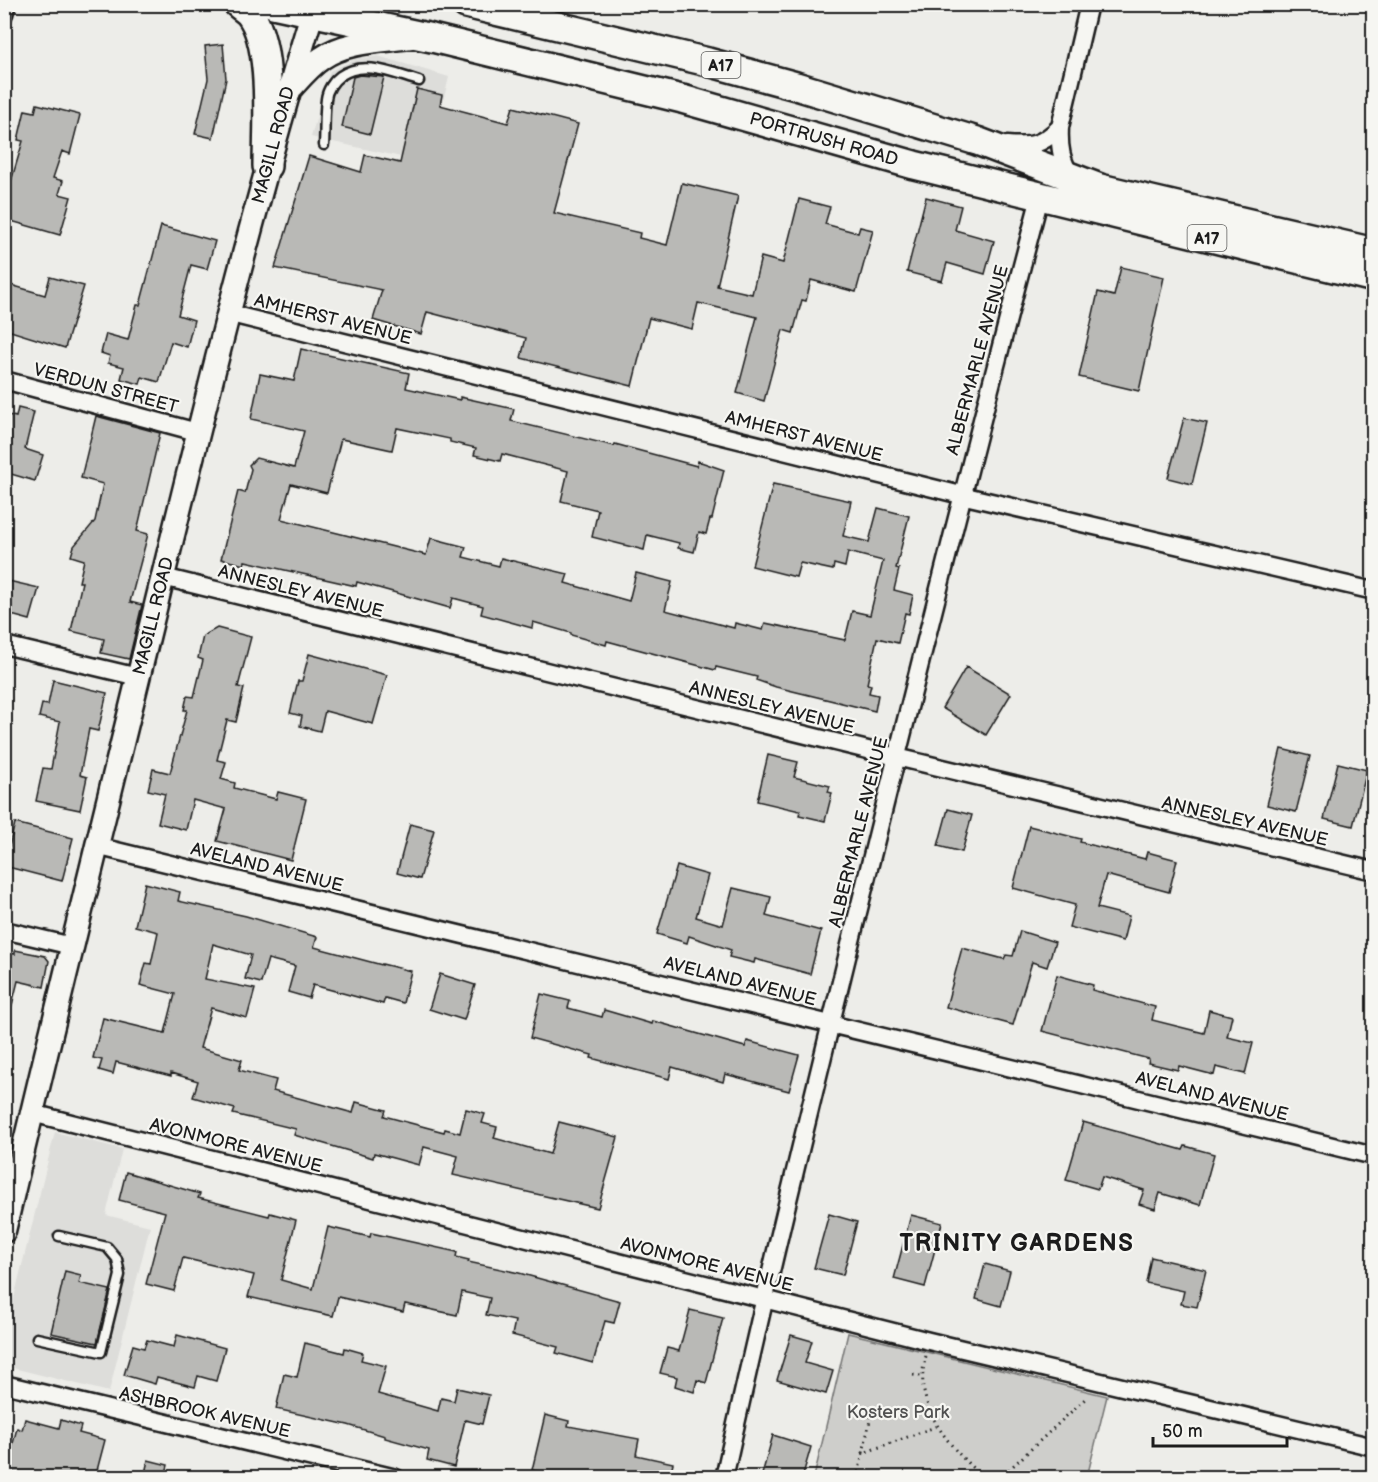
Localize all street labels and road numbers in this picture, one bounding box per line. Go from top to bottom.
road number: A17 [702,52,740,78]
street label: MAGILL ROAD [248,84,299,206]
street label: PORTRUSH ROAD [747,108,901,171]
road number: A17 [1188,225,1226,251]
street label: ALBERMARLE AVENUE [942,263,1013,457]
street label: AMHERST AVENUE [252,290,414,349]
street label: VERDUN STREET [31,359,181,418]
street label: AMHERST AVENUE [723,407,885,466]
street label: MAGILL ROAD [129,555,178,677]
street label: ANNESLEY AVENUE [216,561,386,622]
street label: ANNESLEY AVENUE [687,677,857,738]
street label: ALBERMARLE AVENUE [825,734,892,930]
street label: ANNESLEY AVENUE [1160,792,1330,851]
street label: AVELAND AVENUE [188,838,345,897]
street label: AVELAND AVENUE [661,952,818,1011]
street label: AVELAND AVENUE [1133,1067,1290,1126]
street label: AVONMORE AVENUE [147,1114,324,1177]
street label: AVONMORE AVENUE [618,1233,795,1296]
street label: ASHBROOK AVENUE [117,1383,293,1442]

